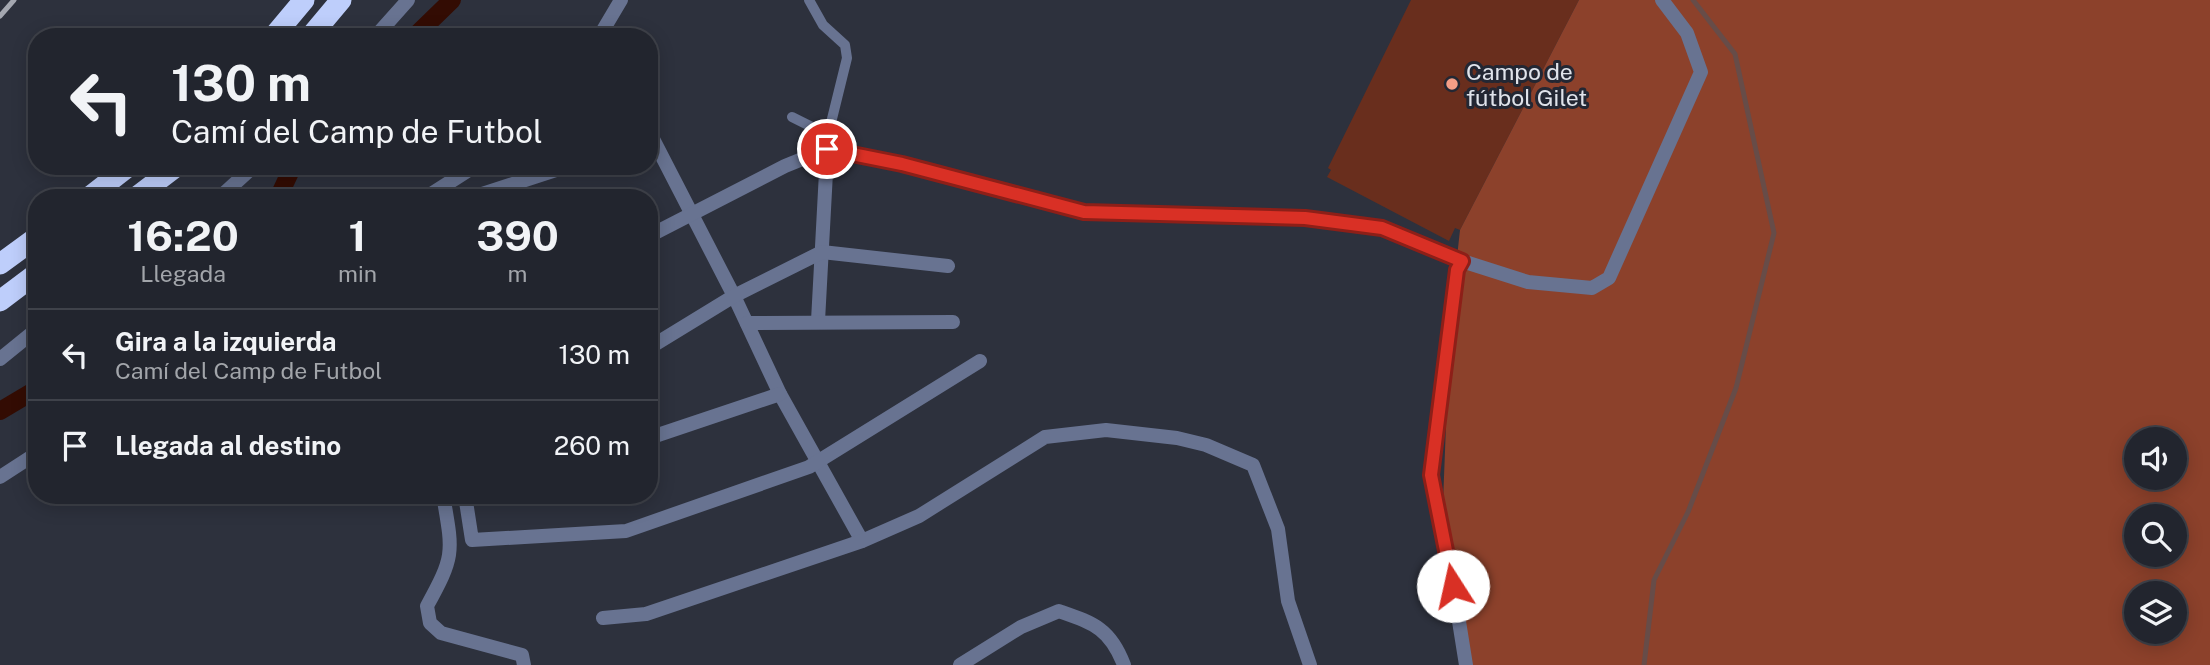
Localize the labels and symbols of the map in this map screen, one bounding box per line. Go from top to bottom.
place label: Campo de fútbol Gilet [1466,58,1587,111]
marker: Campo de fútbol Gilet [1444,76,1460,92]
pin [797,119,857,179]
position arrow [1416,549,1490,623]

